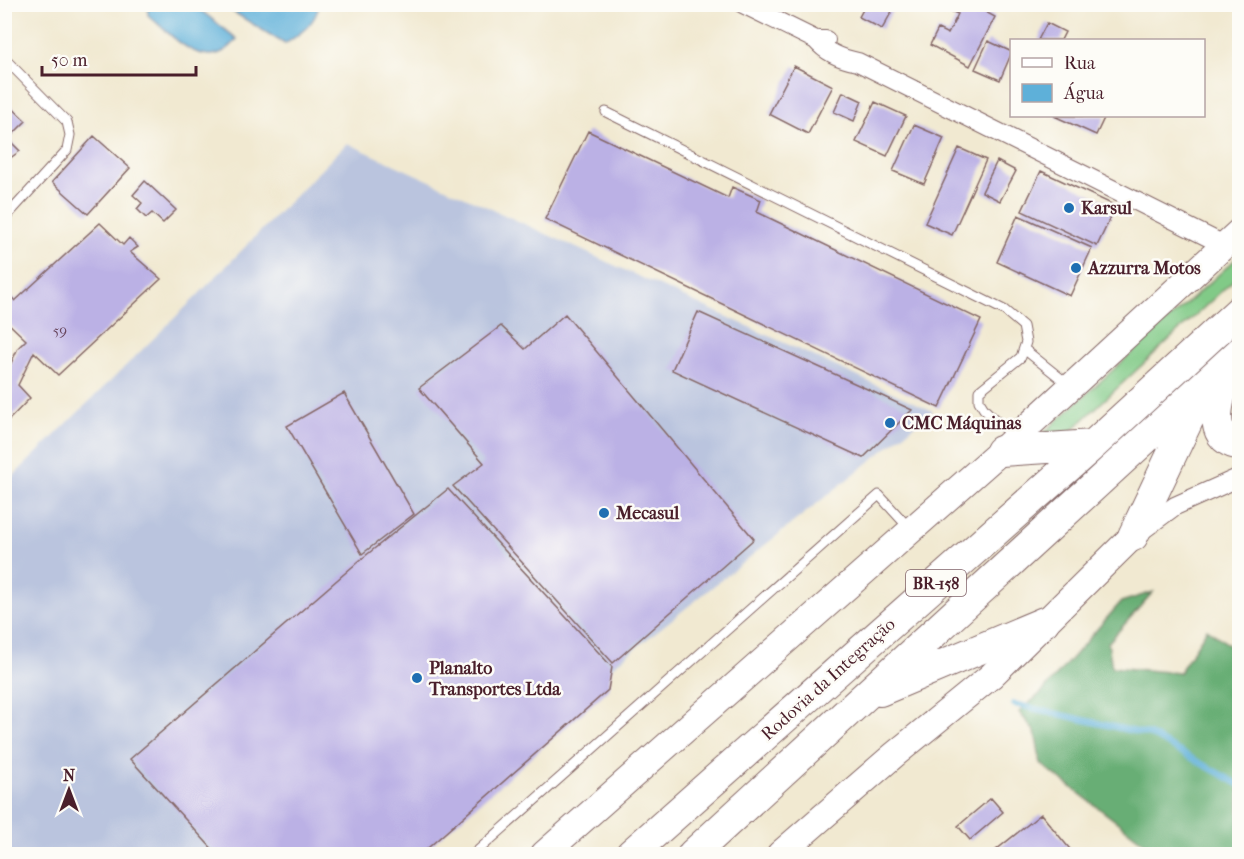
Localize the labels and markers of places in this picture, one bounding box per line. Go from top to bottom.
place label: Karsul [1081,198,1133,219]
marker: Karsul [1062,201,1076,215]
place label: Azzurra Motos [1087,258,1201,279]
marker: Azzurra Motos [1069,261,1083,275]
place label: CMC Máquinas [902,413,1022,434]
marker: CMC Máquinas [883,416,897,430]
place label: Mecasul [615,503,680,524]
marker: Mecasul [597,506,611,520]
place label: Planalto Transportes Ltda [428,658,561,700]
marker: Planalto Transportes Ltda [410,671,424,685]

